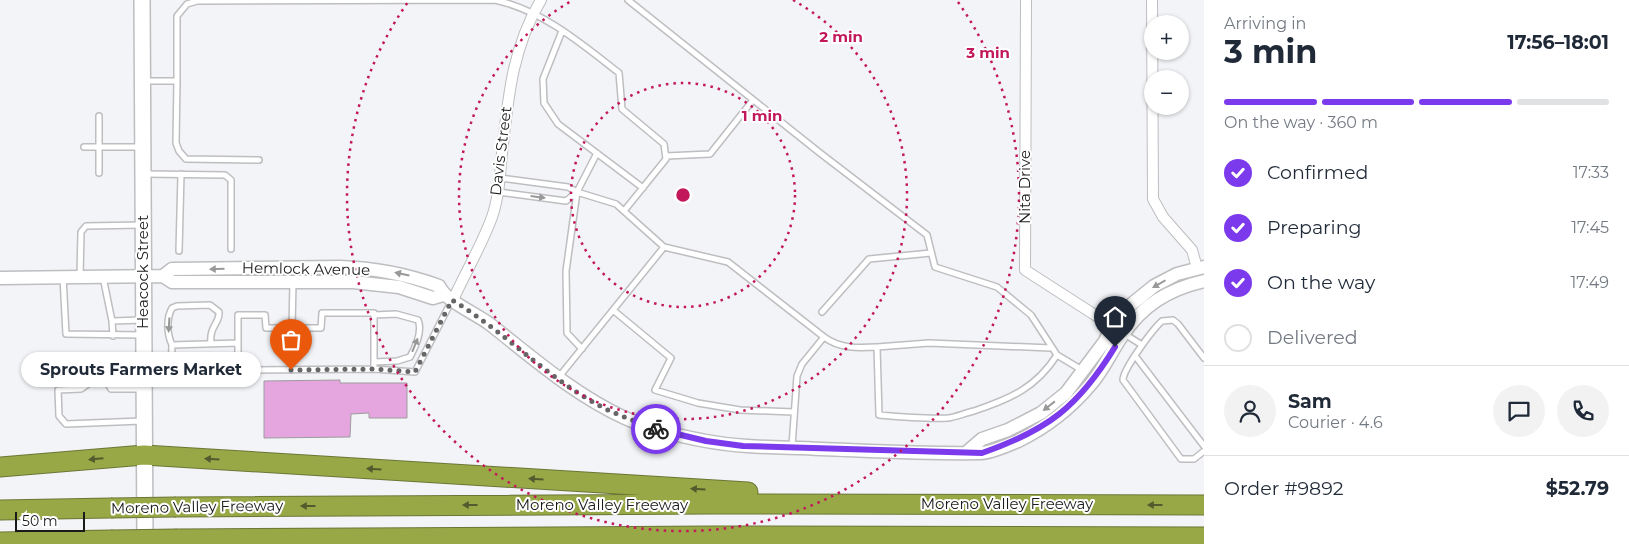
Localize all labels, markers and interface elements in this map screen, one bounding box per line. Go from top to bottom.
text: Arriving in [1224,14,1306,33]
map controls [1144,15,1189,115]
button: + [1144,15,1189,60]
text: 2 min [819,27,863,46]
text: 17:56–18:01 [1507,31,1609,54]
text: 3 min [1224,32,1317,71]
text: 3 min [965,43,1010,62]
button: − [1144,70,1189,115]
street label: Davis Street [486,105,515,197]
text: 1 min [742,106,782,125]
text: On the way · 360 m [1224,113,1378,132]
street label: Nita Drive [1015,150,1034,224]
icon: check [1224,159,1252,187]
text: Confirmed [1267,161,1368,184]
text: 17:33 [1573,163,1609,182]
centre of rings [674,186,692,204]
one-way arrow [530,193,546,201]
icon: check [1224,214,1252,242]
street label: Heacock Street [133,215,152,329]
text: Preparing [1267,216,1362,239]
text: 17:45 [1571,218,1609,237]
street label: Hemlock Avenue [242,258,370,279]
one-way arrow [208,265,224,273]
icon: check [1224,269,1252,297]
one-way arrow [395,270,410,278]
text: On the way [1267,271,1375,294]
text: 17:49 [1571,273,1609,292]
one-way arrow [1151,280,1166,288]
pin [1094,296,1136,347]
icon: home [1101,303,1129,331]
one-way arrow [164,317,172,333]
pin [270,319,312,370]
icon: bag [277,326,305,354]
text: Delivered [1267,326,1358,349]
one-way arrow [411,338,419,352]
callout: Sprouts Farmers Market [21,352,261,388]
text: Sprouts Farmers Market [40,360,242,379]
button: person [1224,385,1276,437]
button: chat [1493,385,1545,437]
button: phone [1557,385,1609,437]
text: Sam [1288,390,1332,413]
one-way arrow [1042,401,1056,411]
courier [631,404,681,454]
text: Courier · 4.6 [1288,413,1383,432]
icon: bike [642,415,670,443]
one-way arrow [87,455,103,463]
one-way arrow [203,455,219,463]
one-way arrow [366,465,382,473]
one-way arrow [528,475,544,483]
text: Order #9892 [1224,477,1344,500]
text: $52.79 [1546,477,1609,500]
one-way arrow [690,485,706,493]
street label: Moreno Valley Freeway [921,494,1094,513]
street label: Moreno Valley Freeway [111,495,284,518]
street label: Moreno Valley Freeway [516,495,689,514]
one-way arrow [462,501,478,509]
one-way arrow [1147,501,1163,509]
one-way arrow [299,502,315,510]
scale bar [15,509,85,532]
text: 50 m [22,512,58,530]

